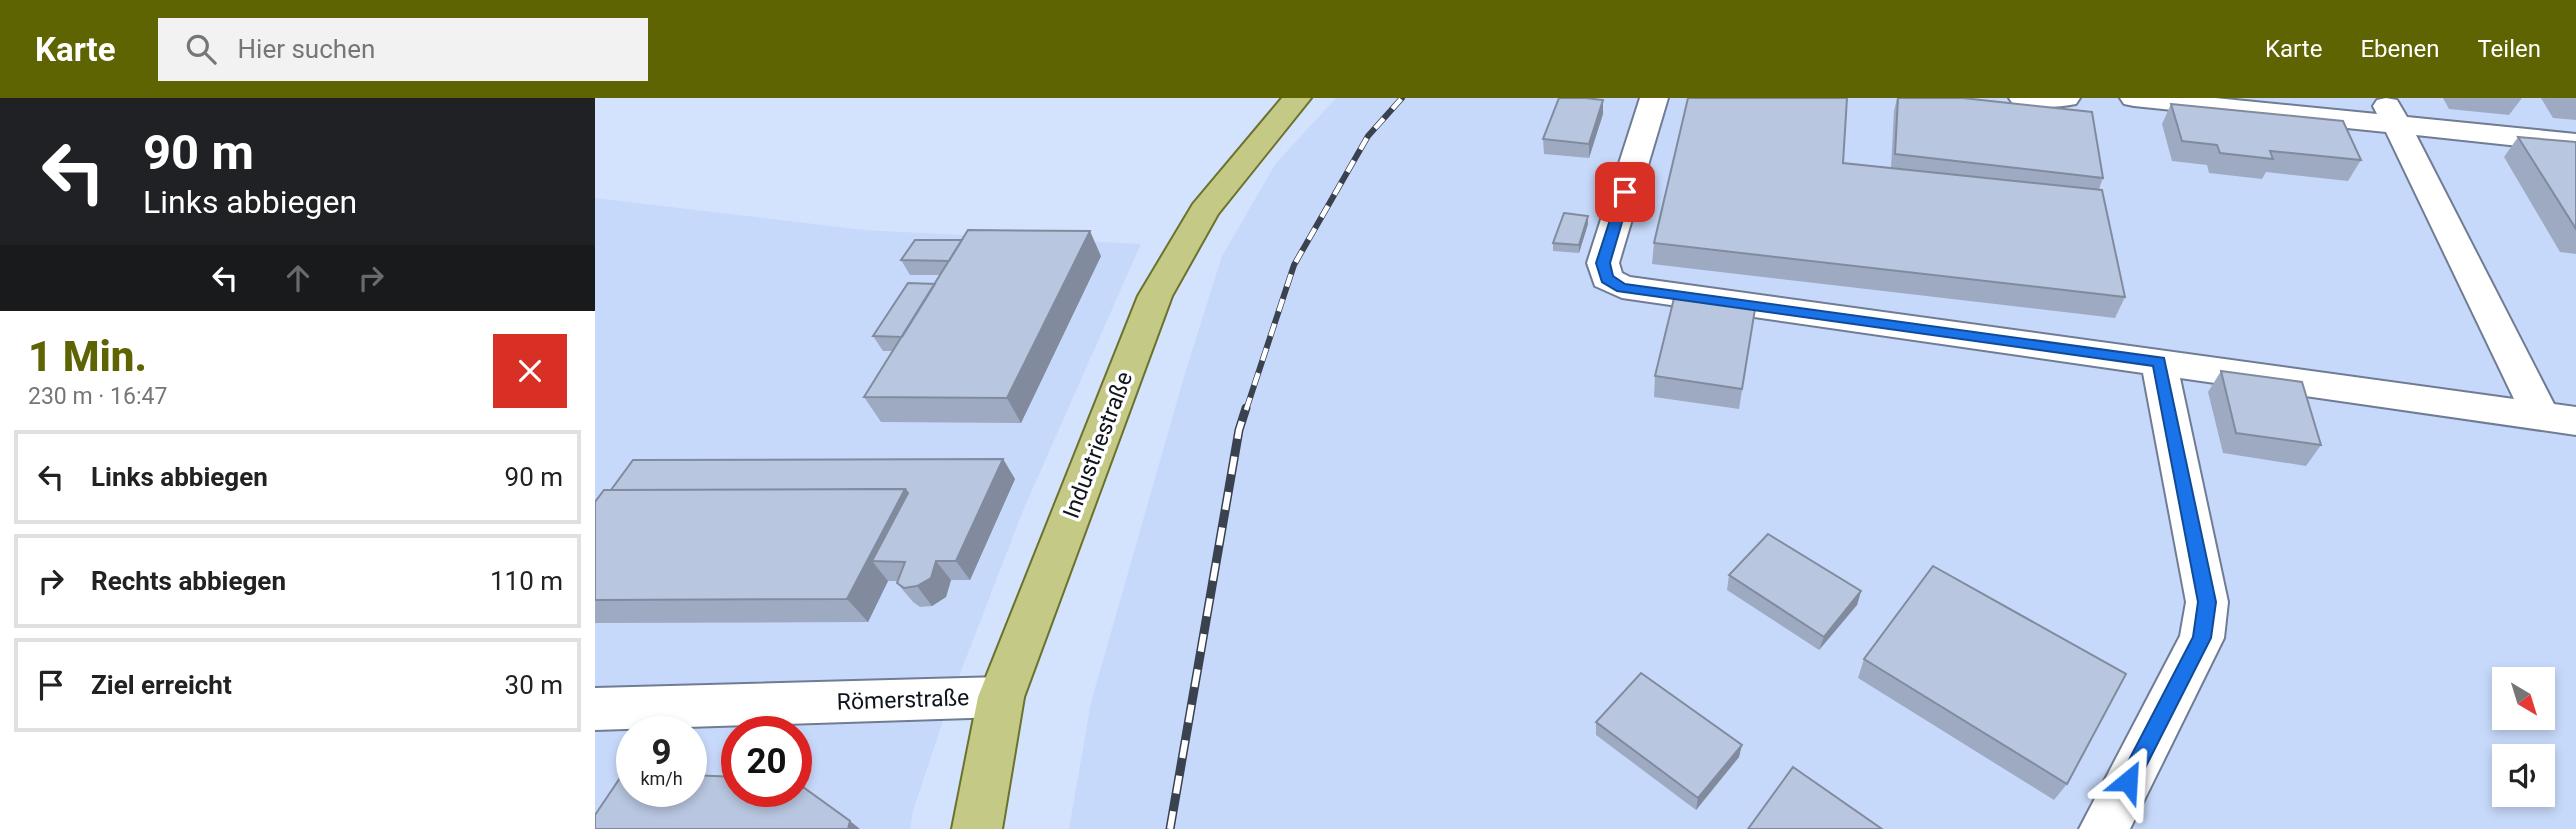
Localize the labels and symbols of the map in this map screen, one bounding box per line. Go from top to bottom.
pin [1595,162,1655,222]
street label: Industriestraße [1058,368,1138,522]
north arrow [2492,667,2555,730]
street label: Römerstraße [836,684,970,716]
speed limit sign: 20 [721,716,812,807]
position arrow [2091,744,2165,818]

